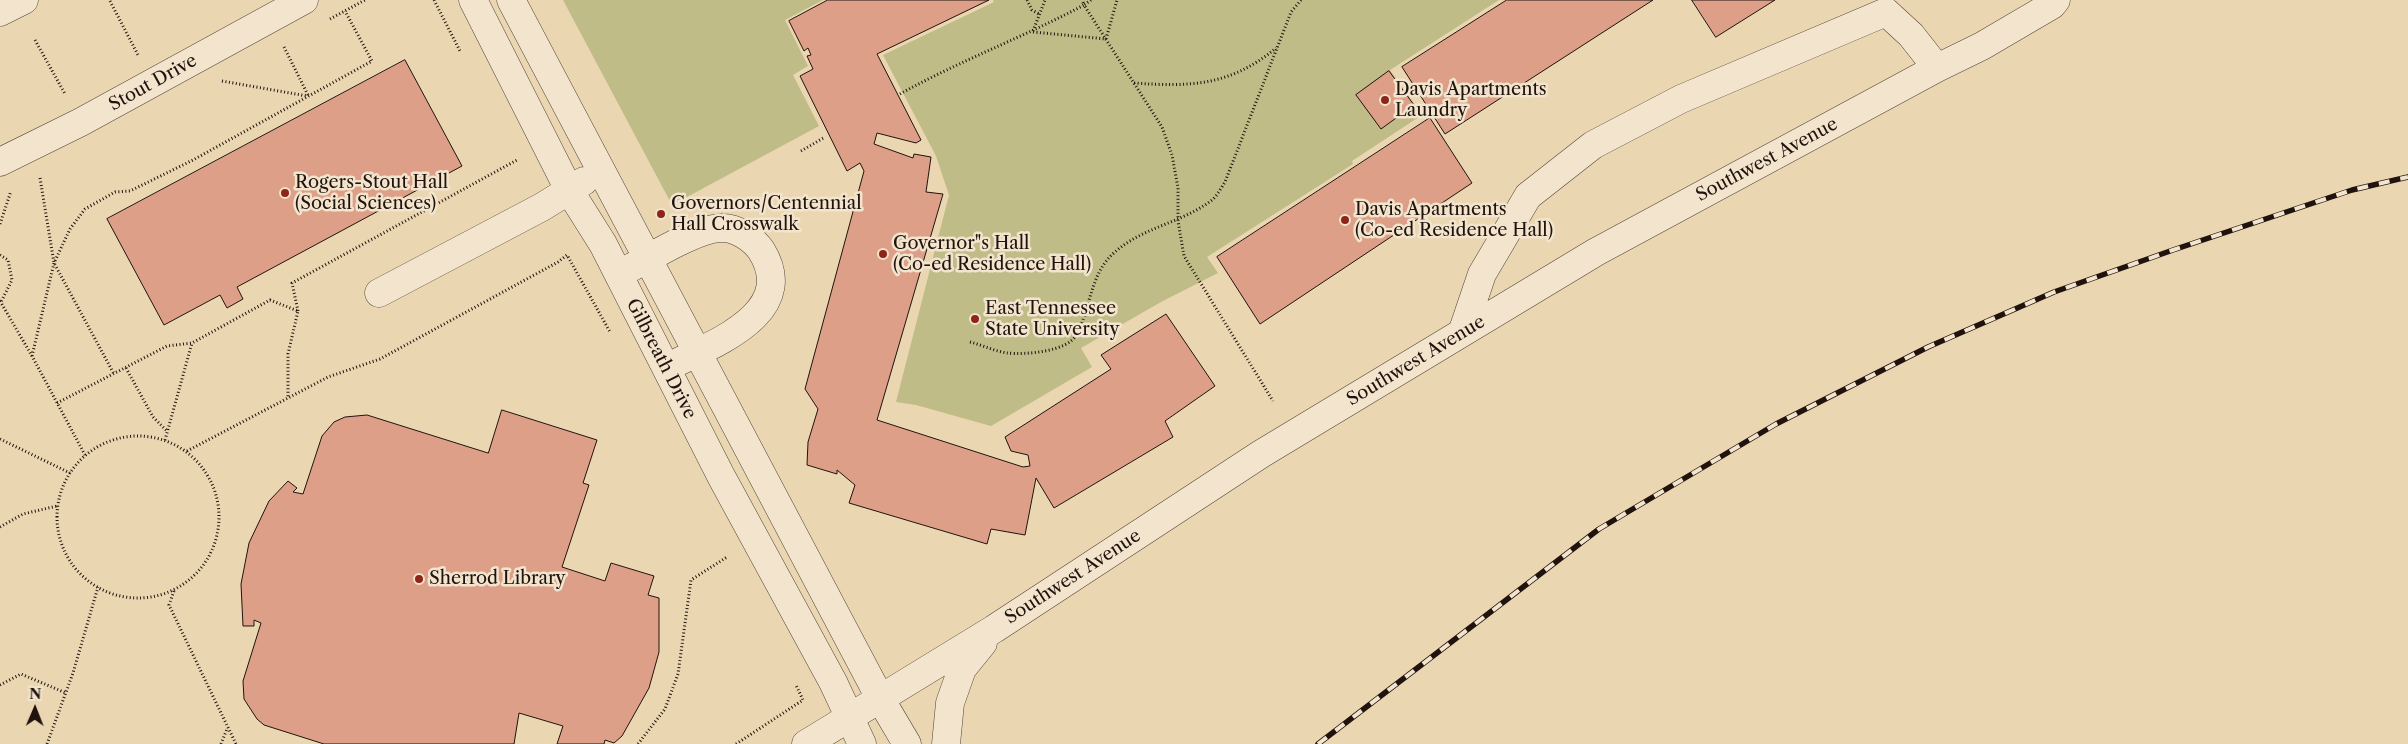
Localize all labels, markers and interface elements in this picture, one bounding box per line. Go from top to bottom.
street label: Stout Drive [105,50,201,116]
place label: Davis Apartments Laundry [1395,79,1547,122]
marker: Davis Apartments Laundry [1379,94,1391,106]
street label: Southwest Avenue [1692,114,1842,206]
place label: Rogers-Stout Hall (Social Sciences) [295,172,448,214]
marker: Rogers-Stout Hall (Social Sciences) [279,187,291,199]
place label: Governors/Centennial Hall Crosswalk [671,193,862,235]
place label: Davis Apartments (Co-ed Residence Hall) [1355,199,1553,242]
marker: Governors/Centennial Hall Crosswalk [655,208,667,220]
marker: Davis Apartments (Co-ed Residence Hall) [1339,214,1351,226]
place label: Governor"s Hall (Co-ed Residence Hall) [893,233,1091,276]
marker: Governor"s Hall (Co-ed Residence Hall) [877,248,889,260]
street label: Gilbreath Drive [621,295,701,423]
place label: East Tennessee State University [985,298,1119,340]
street label: Southwest Avenue [1343,311,1489,411]
marker: East Tennessee State University [969,313,981,325]
street label: Southwest Avenue [1001,525,1145,629]
place label: Sherrod Library [429,568,566,590]
marker: Sherrod Library [413,573,425,585]
north arrow [10,684,60,734]
text: N [29,685,41,703]

